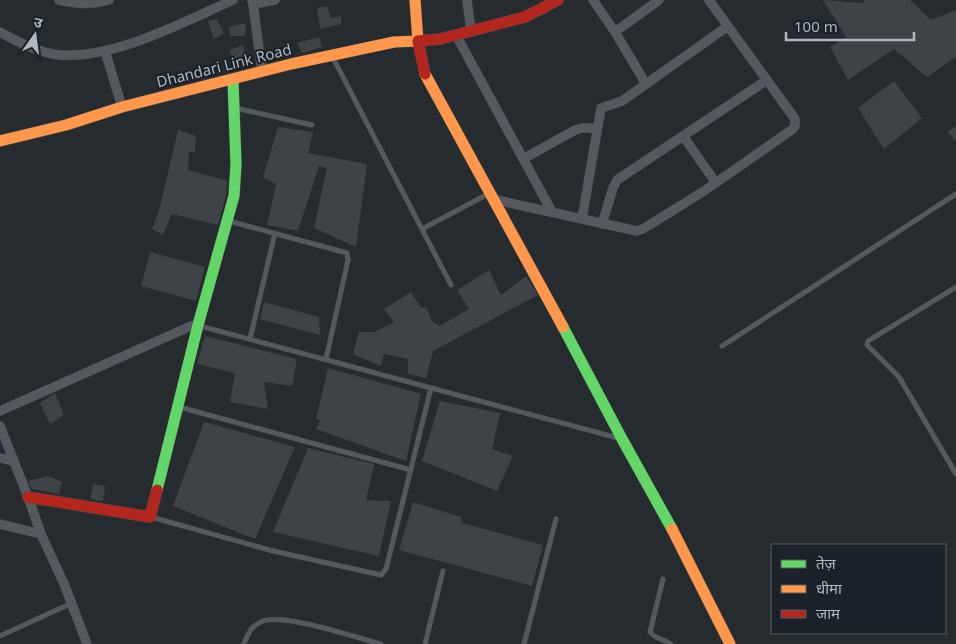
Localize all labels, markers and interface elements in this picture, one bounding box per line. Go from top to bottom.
north arrow [10,10,60,60]
scale bar [786,10,914,42]
text: उ [32,12,45,32]
text: 100 m [794,16,838,36]
street label: Dhandari Link Road [154,39,293,91]
legend [771,544,946,634]
text: तेज़ [816,553,837,573]
text: धीमा [816,578,843,598]
text: जाम [816,603,841,623]

